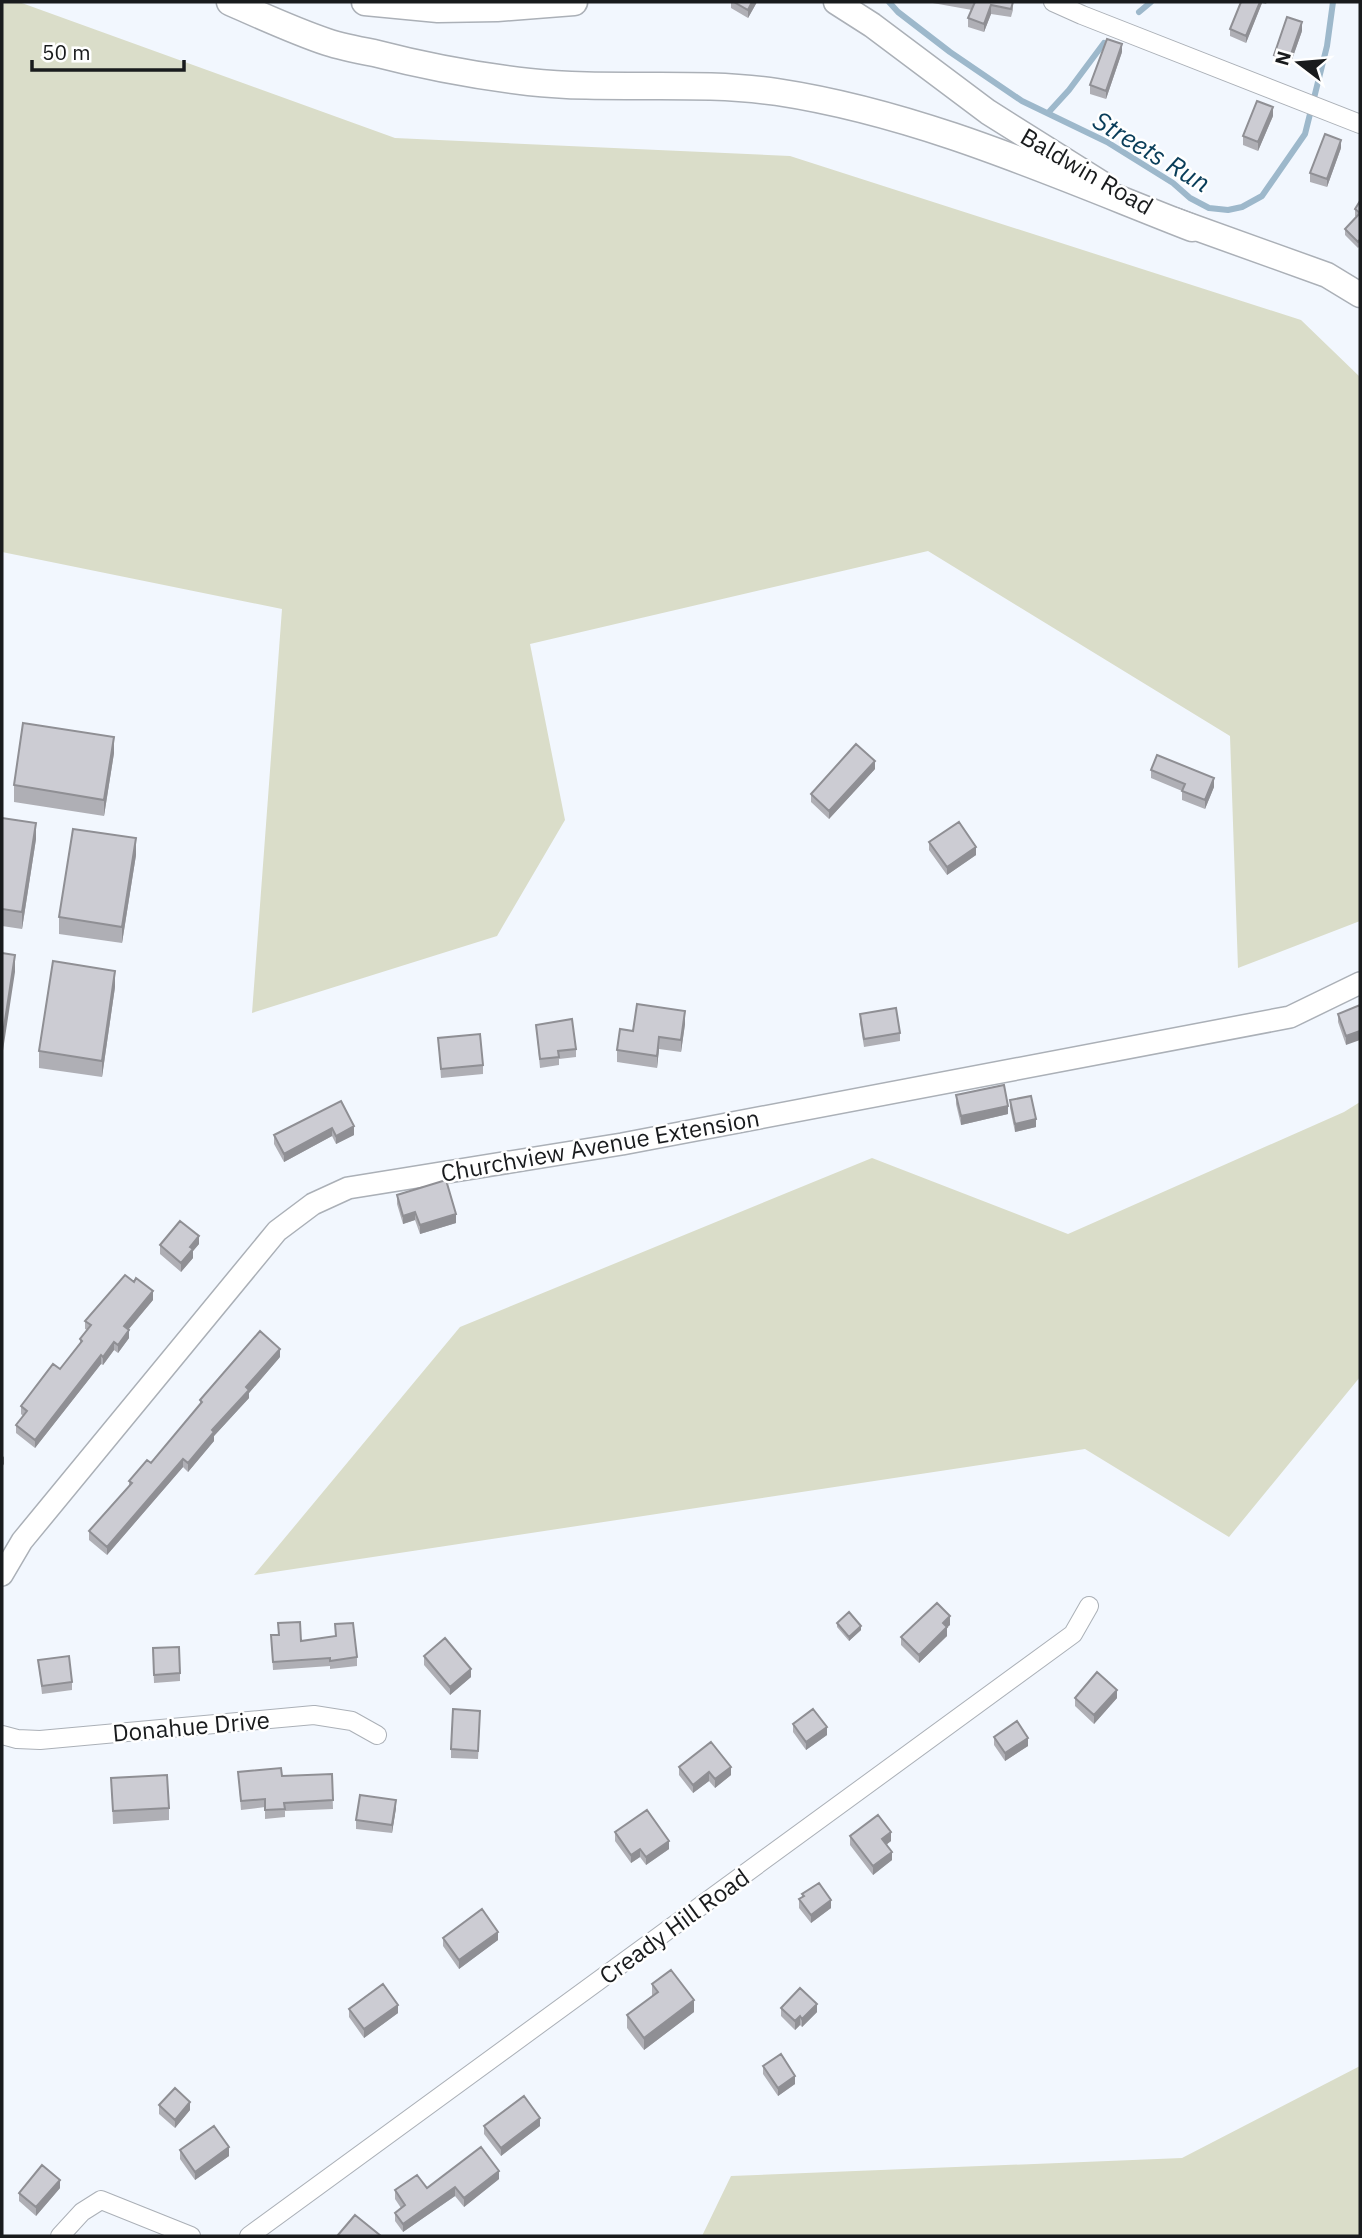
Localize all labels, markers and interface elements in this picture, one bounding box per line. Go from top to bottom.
scale bar [32,28,184,72]
north arrow [1264,28,1334,98]
text: 50 m [42,38,91,66]
text: N [1269,48,1296,68]
water label: Streets Run [1087,103,1217,199]
street label: Baldwin Road [1015,120,1159,222]
street label: Churchview Avenue Extension [438,1101,762,1189]
street label: Donahue Drive [111,1703,271,1749]
street label: Cready Hill Road [593,1861,755,1991]

